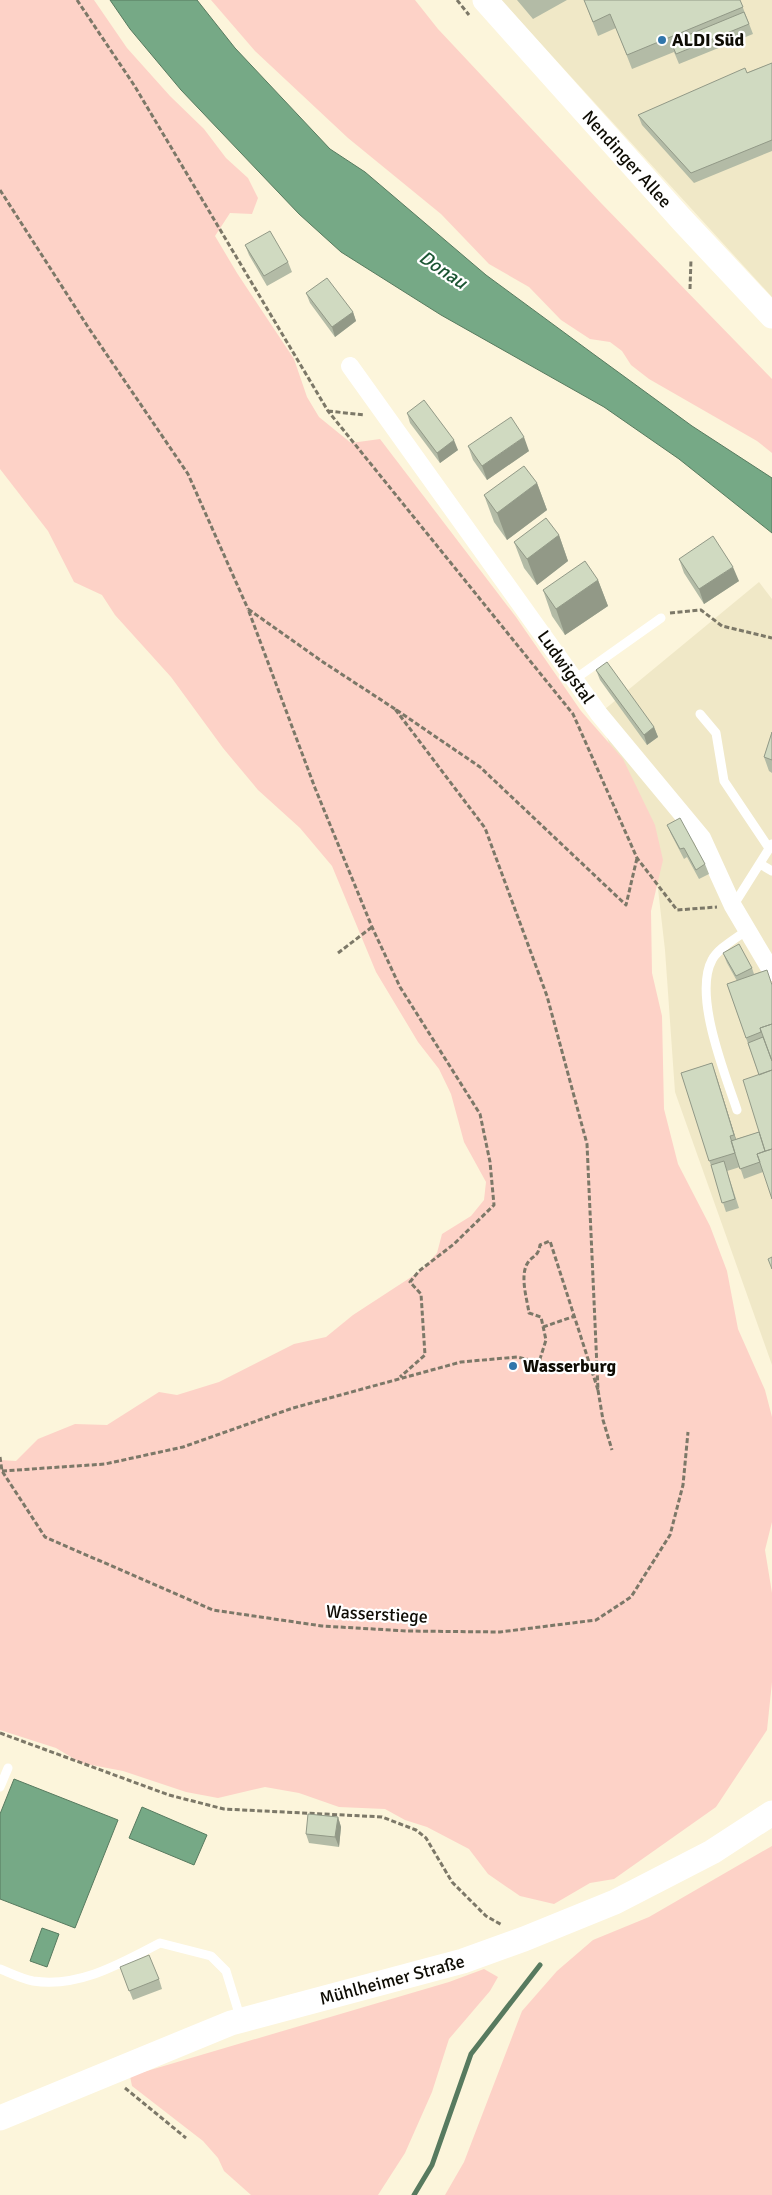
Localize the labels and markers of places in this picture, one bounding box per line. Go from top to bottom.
place label: ALDI Süd [672,29,744,51]
marker: ALDI Süd [656,34,668,46]
place label: Wasserburg [523,1355,616,1377]
marker: Wasserburg [507,1360,519,1372]

